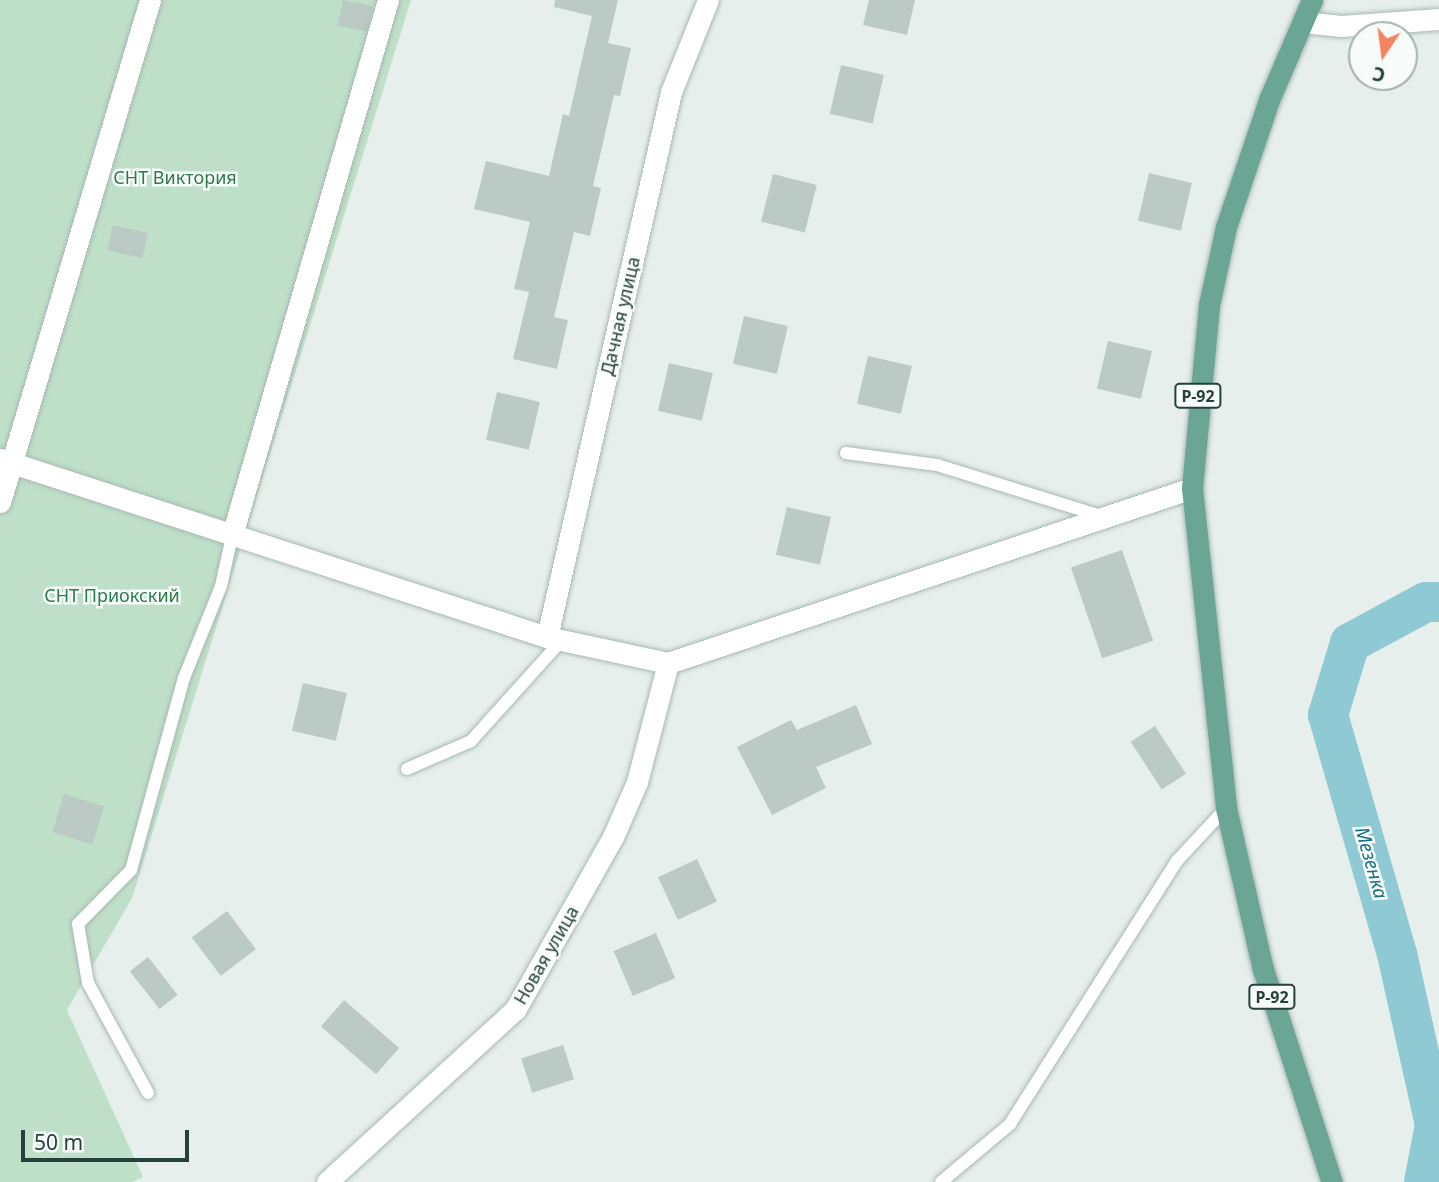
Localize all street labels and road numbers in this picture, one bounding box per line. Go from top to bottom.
street label: Дачная улица [596,255,644,377]
road number: Р-92 [1174,384,1222,408]
street label: Новая улица [509,902,583,1008]
road number: Р-92 [1248,984,1296,1009]

